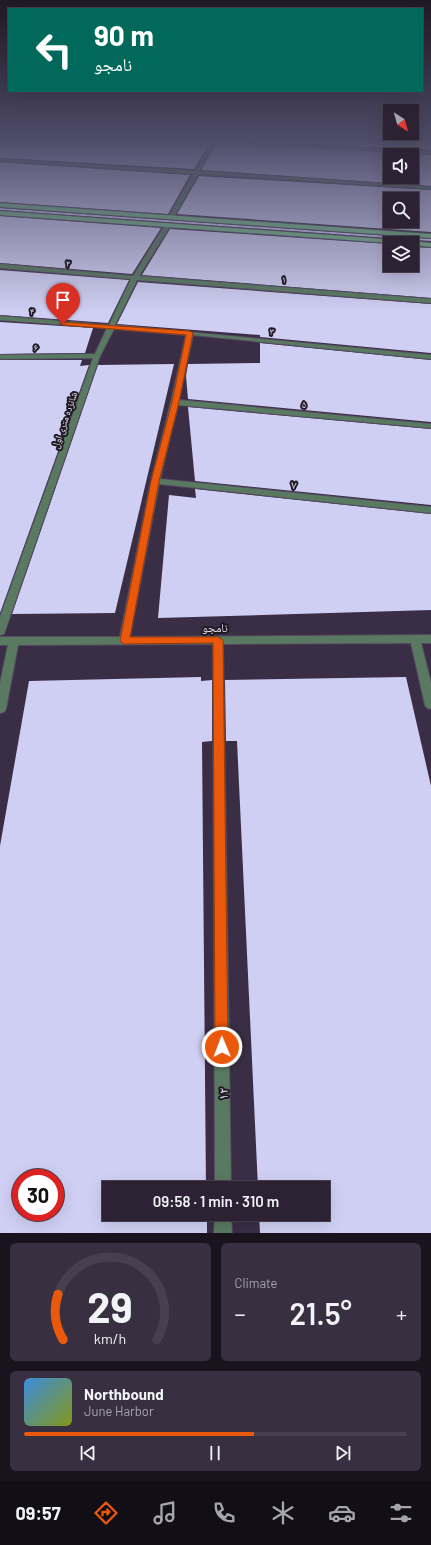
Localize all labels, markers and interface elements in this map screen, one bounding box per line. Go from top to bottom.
text: 90 m [94,18,154,52]
icon: left [28,24,80,76]
text: نامجو [94,53,132,75]
north arrow [383,104,419,140]
map controls [383,104,419,272]
button: sound [383,148,419,184]
button: search [383,192,419,228]
button: layers [383,236,419,272]
street label: ۲ [65,257,71,269]
street label: ۱ [281,273,287,285]
pin [46,283,80,324]
icon: arrive [52,289,74,311]
street label: ۴ [29,305,35,317]
street label: ۳ [269,325,275,337]
street label: ۶ [34,341,39,353]
street label: شانزده متری اول [49,390,80,450]
street label: ۵ [301,398,307,410]
street label: ۷ [291,477,298,491]
street label: نامجو [202,620,228,635]
position arrow [201,1026,243,1068]
street label: ۱۲ [214,1088,231,1100]
speed limit sign: 30 [12,1169,64,1221]
text: 09:58 · 1 min · 310 m [153,1192,279,1210]
text: Climate [235,1275,278,1291]
text: 29 [88,1281,133,1331]
text: 21.5° [290,1295,352,1331]
text: − [235,1300,246,1326]
text: + [396,1300,407,1326]
text: km/h [94,1330,126,1347]
text: Northbound [84,1385,164,1403]
text: June Harbor [84,1403,154,1419]
icon: previous [77,1442,99,1464]
icon: pause [204,1442,226,1464]
icon: next [332,1442,354,1464]
icon: directions [92,1499,120,1527]
icon: music [151,1499,179,1527]
icon: phone [210,1499,238,1527]
icon: climate [269,1499,297,1527]
icon: car [328,1499,356,1527]
icon: filters [387,1499,415,1527]
text: 09:57 [16,1502,61,1524]

